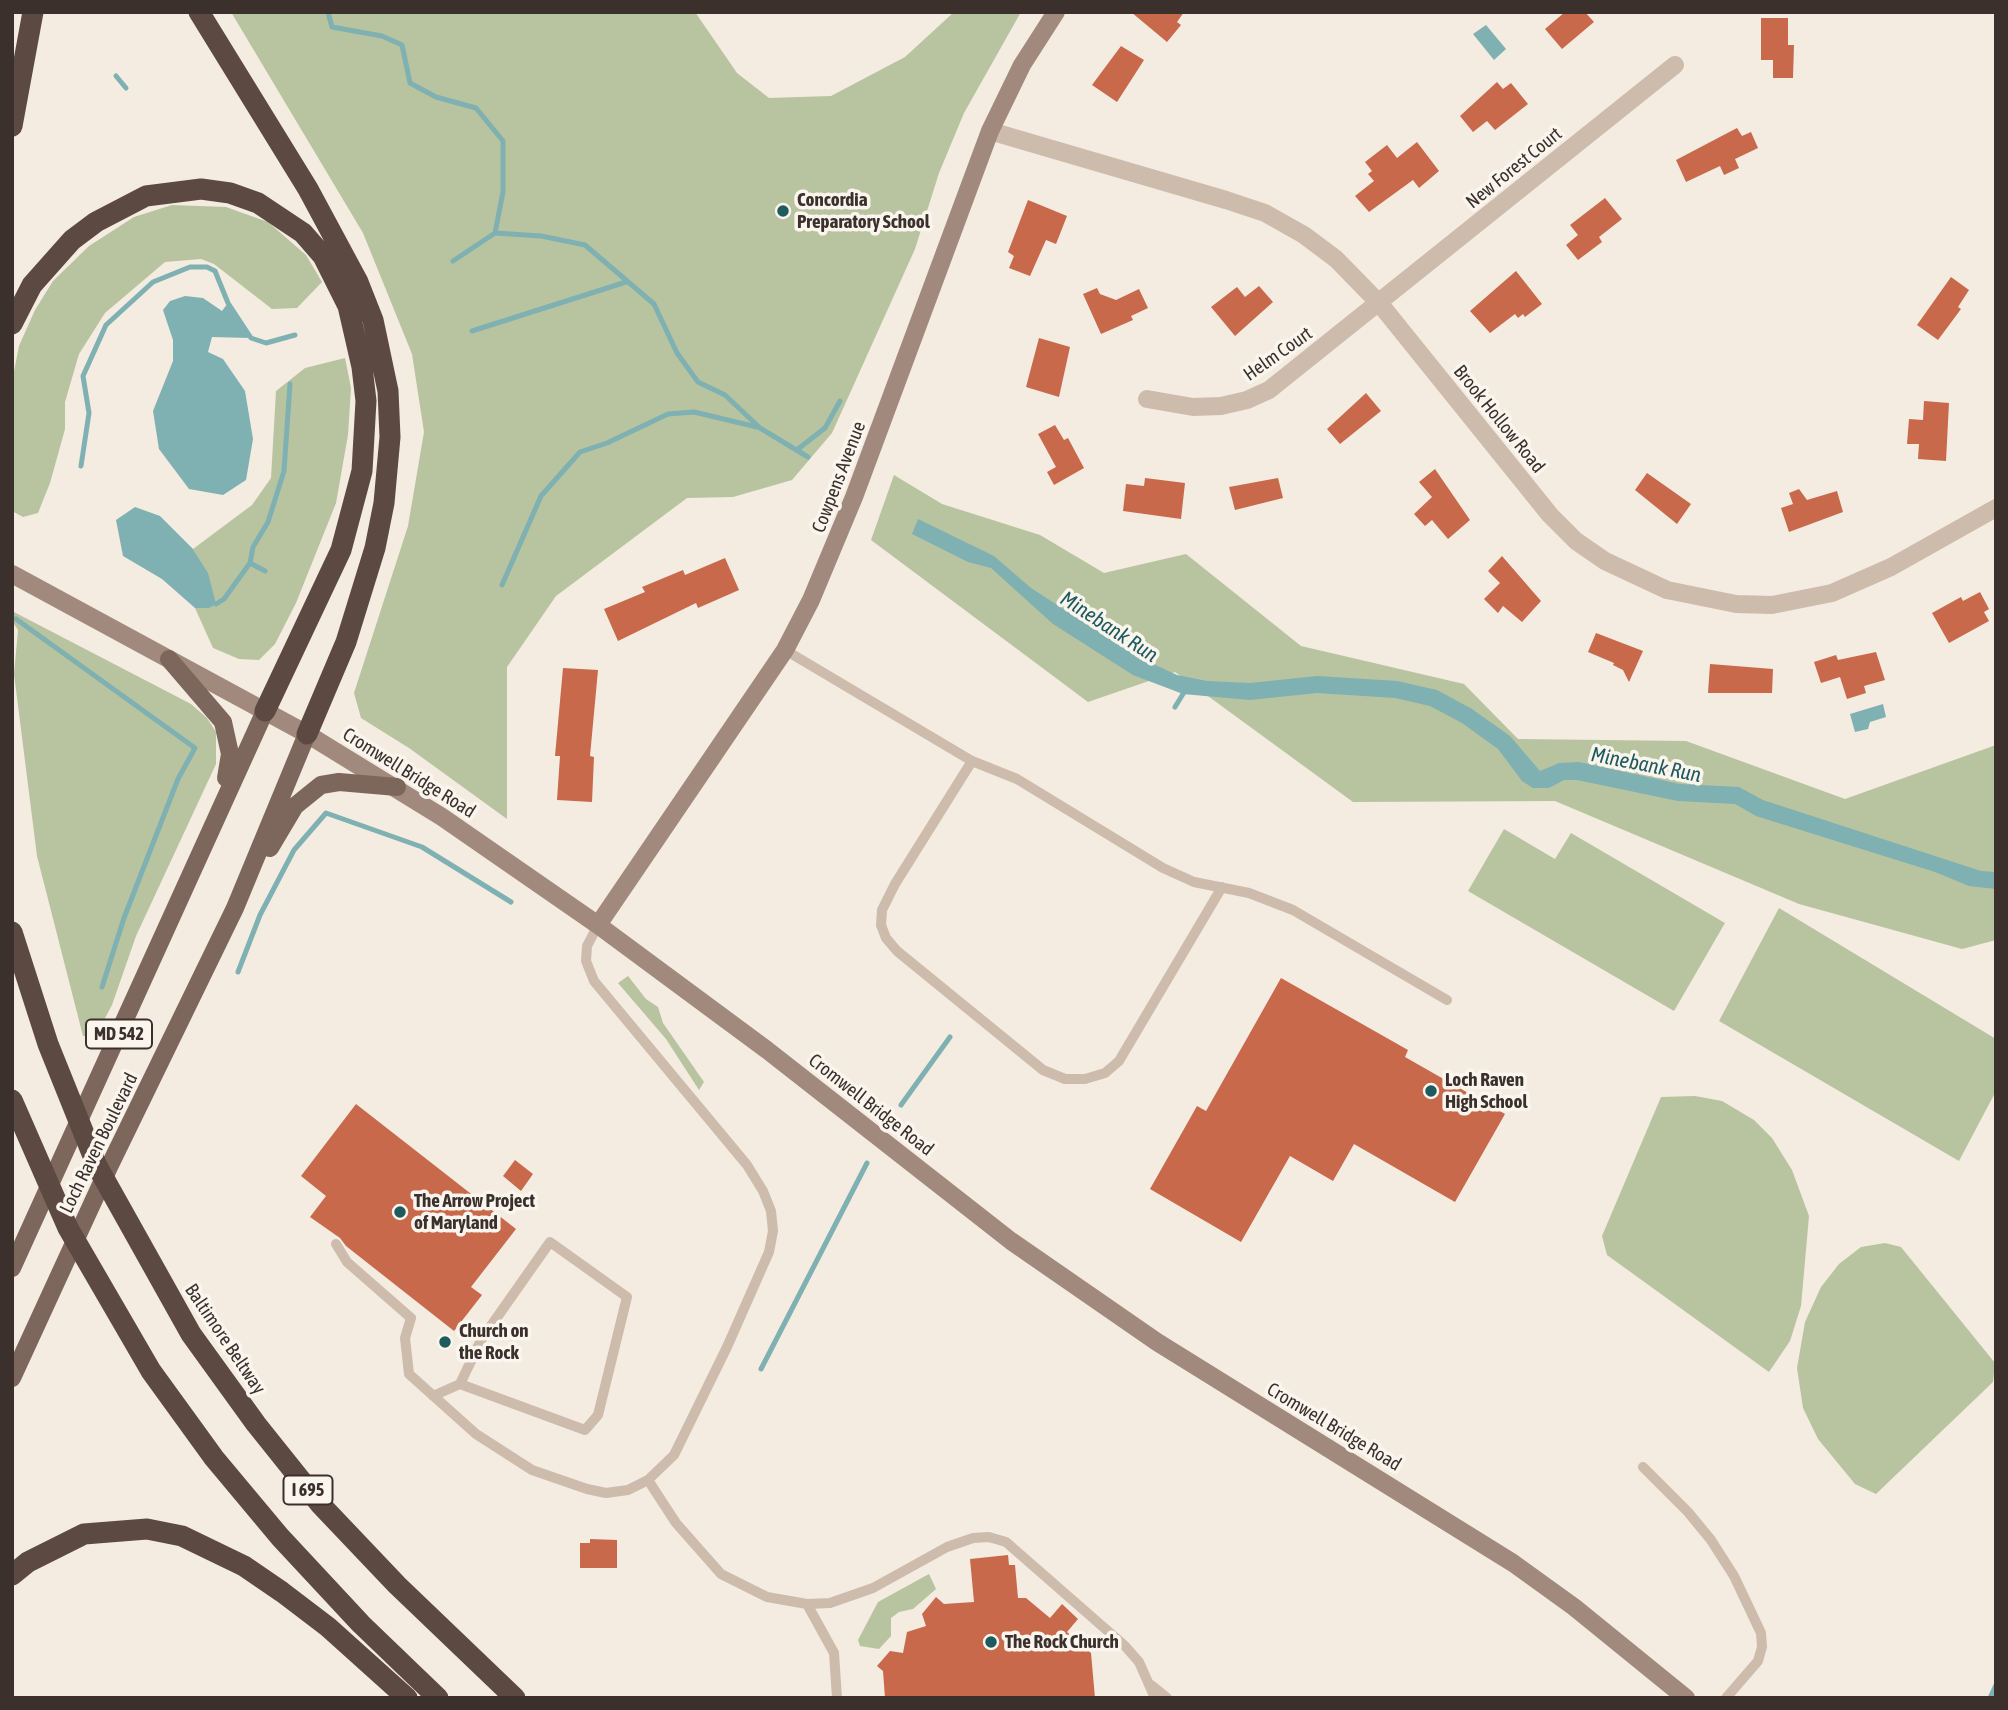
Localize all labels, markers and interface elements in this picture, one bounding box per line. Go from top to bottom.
street label: New Forest Court [1462,123,1566,213]
place label: Concordia Preparatory School [797,189,930,233]
marker: Concordia Preparatory School [775,203,791,219]
street label: Helm Court [1239,322,1317,386]
street label: Brook Hollow Road [1449,360,1549,478]
street label: Cowpens Avenue [807,418,871,536]
water label: Minebank Run [1055,586,1163,668]
street label: Cromwell Bridge Road [338,723,480,823]
water label: Minebank Run [1589,742,1703,788]
road number: MD 542 [86,1020,152,1049]
street label: Cromwell Bridge Road [804,1049,938,1161]
street label: Loch Raven Boulevard [55,1069,143,1217]
place label: Loch Raven High School [1445,1069,1528,1113]
marker: Loch Raven High School [1423,1083,1439,1099]
place label: The Arrow Project of Maryland [414,1190,535,1234]
marker: The Arrow Project of Maryland [392,1204,408,1220]
street label: Baltimore Beltway [180,1280,270,1398]
place label: Church on the Rock [459,1320,529,1364]
marker: Church on the Rock [437,1334,453,1350]
street label: Cromwell Bridge Road [1263,1378,1405,1476]
road number: I 695 [284,1476,332,1504]
place label: The Rock Church [1005,1631,1119,1653]
marker: The Rock Church [983,1634,999,1650]

